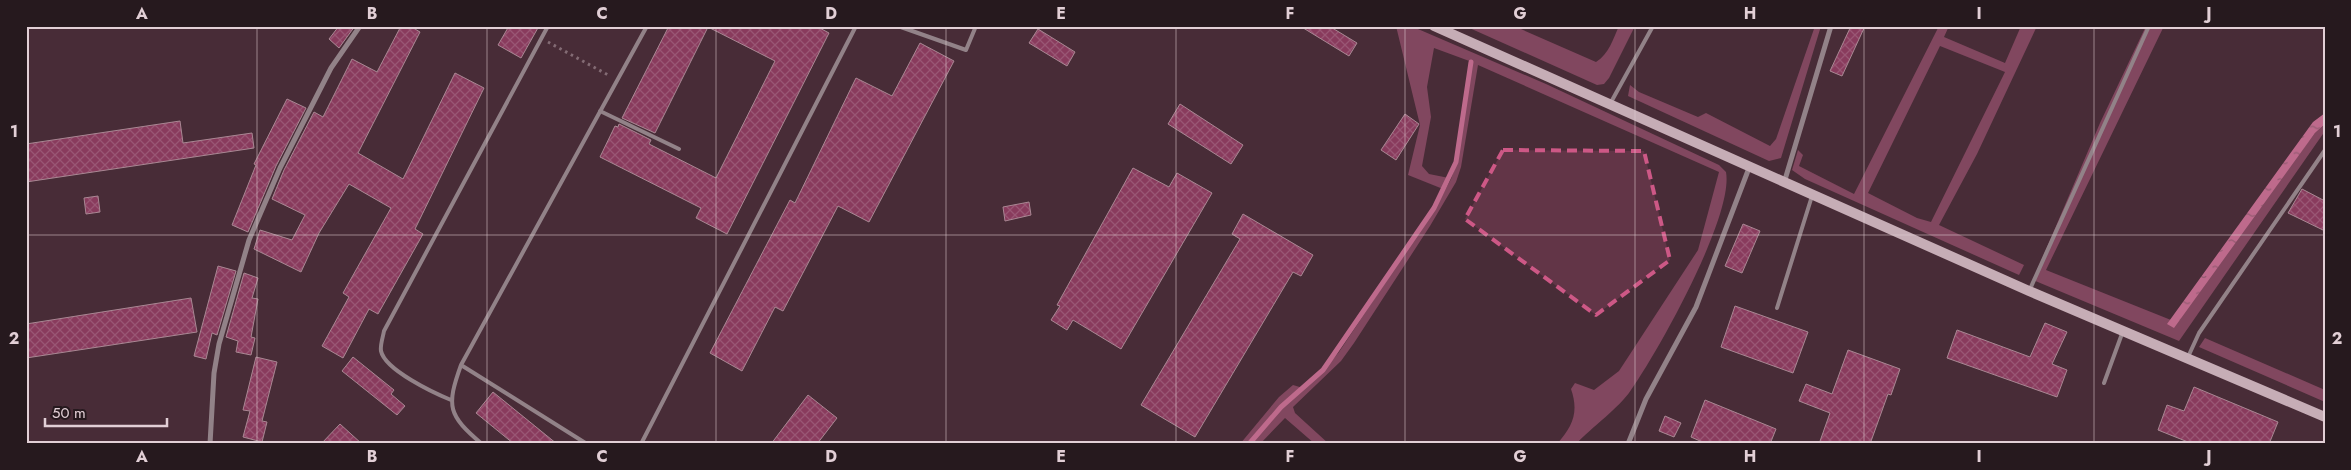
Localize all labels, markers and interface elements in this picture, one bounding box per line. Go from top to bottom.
text: A [135,2,148,25]
text: B [367,2,377,25]
text: C [596,2,608,25]
text: D [825,2,837,25]
text: E [1056,2,1066,25]
text: F [1286,2,1294,25]
text: G [1513,2,1527,25]
text: H [1744,2,1756,25]
text: I [1976,2,1982,25]
text: J [2203,2,2212,25]
text: 1 [10,120,18,143]
text: 1 [2333,120,2341,143]
text: 2 [9,327,19,350]
text: 2 [2332,327,2342,350]
scale bar [45,395,168,427]
text: 50 m [52,402,86,424]
text: A [135,445,148,468]
text: B [367,445,377,468]
text: C [596,445,608,468]
text: D [825,445,837,468]
text: E [1056,445,1066,468]
text: F [1286,445,1294,468]
text: G [1513,445,1527,468]
text: H [1744,445,1756,468]
text: I [1976,445,1982,468]
text: J [2203,445,2212,468]

